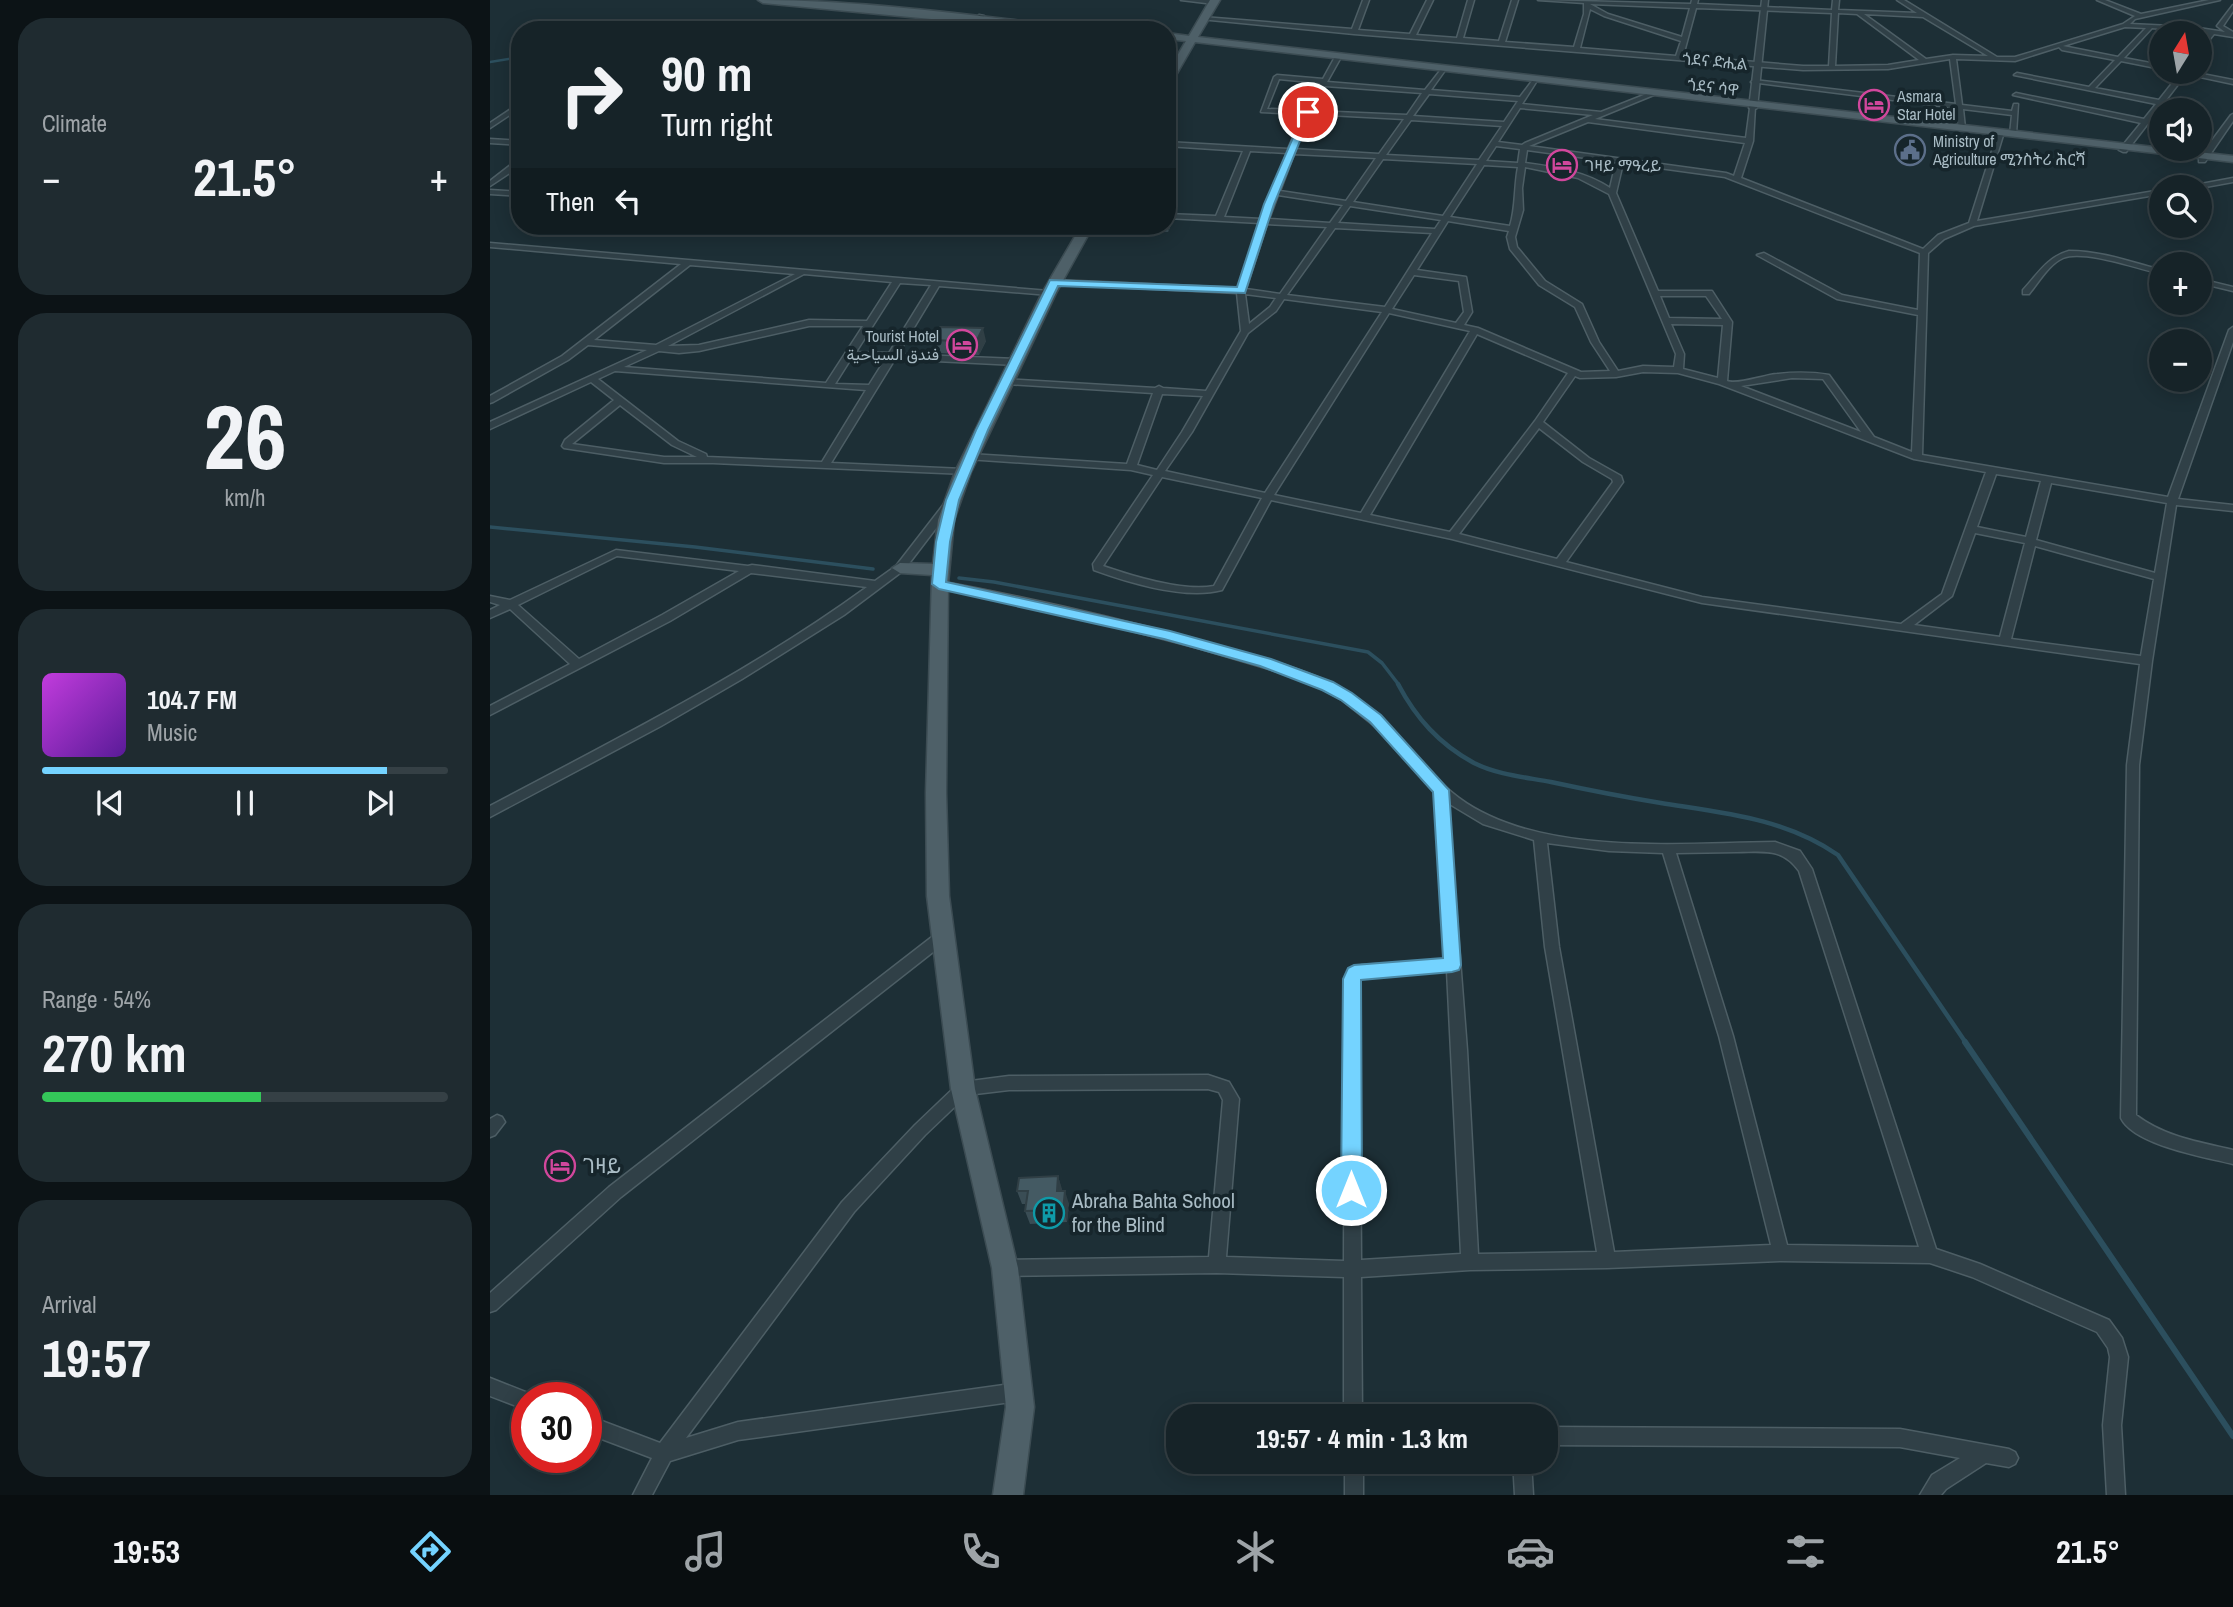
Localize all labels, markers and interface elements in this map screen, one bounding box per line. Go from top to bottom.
north arrow [2149,21,2212,84]
map controls [2149,21,2212,392]
text: 90 m [661,40,753,106]
street label: ጎደና ድሒል [1682,47,1749,75]
icon: right [546,49,637,140]
street label: ጎደና ሳዋ [1686,73,1740,101]
pin [1278,82,1338,142]
place label: Asmara Star Hotel [1896,85,1955,125]
hotel icon: Asmara Star Hotel [1857,88,1891,122]
icon: arrive [1289,93,1327,131]
button: sound [2149,98,2212,161]
text: Turn right [661,103,773,146]
text: Climate [42,108,107,139]
place label: Ministry of Agriculture ሚንስትሪ ሕርሻ [1932,130,2085,170]
public building icon: Ministry of Agriculture ሚንስትሪ ሕርሻ [1893,133,1927,167]
text: 21.5° [193,142,297,212]
hotel icon: ገዛይ ማዓረይ [1545,148,1579,182]
text: − [42,152,60,203]
text: + [430,152,448,203]
place label: ገዛይ ማዓረይ [1585,154,1661,176]
button: search [2149,175,2212,238]
icon: left [609,182,647,220]
text: Then [546,184,595,219]
button: + [2149,252,2212,315]
place label: Tourist Hotel فندق السياحية [846,325,939,365]
hotel icon: Tourist Hotel فندق السياحية [945,328,979,362]
button: − [2149,329,2212,392]
text: 26 [204,375,287,497]
text: km/h [225,482,265,513]
text: 104.7 FM [147,682,237,717]
text: Music [147,717,197,748]
icon: previous [91,784,129,822]
icon: pause [226,784,264,822]
icon: next [361,784,399,822]
text: Range · 54% [42,984,151,1015]
text: 270 km [42,1018,187,1088]
hotel icon: ገዛይ [543,1149,577,1183]
place label: ገዛይ [583,1151,621,1180]
position arrow [1314,1153,1388,1227]
place label: Abraha Bahta School for the Blind [1071,1186,1235,1239]
building icon: Abraha Bahta School for the Blind [1032,1196,1066,1230]
text: Arrival [42,1289,97,1320]
text: 19:57 [42,1323,151,1393]
speed limit sign: 30 [511,1382,602,1473]
text: 19:57 · 4 min · 1.3 km [1256,1421,1468,1456]
icon: directions [406,1527,455,1576]
icon: music [681,1527,730,1576]
icon: phone [956,1527,1005,1576]
icon: climate [1231,1527,1280,1576]
icon: car [1506,1527,1555,1576]
icon: filters [1781,1527,1830,1576]
text: 19:53 [113,1530,180,1573]
text: 21.5° [2056,1530,2120,1573]

